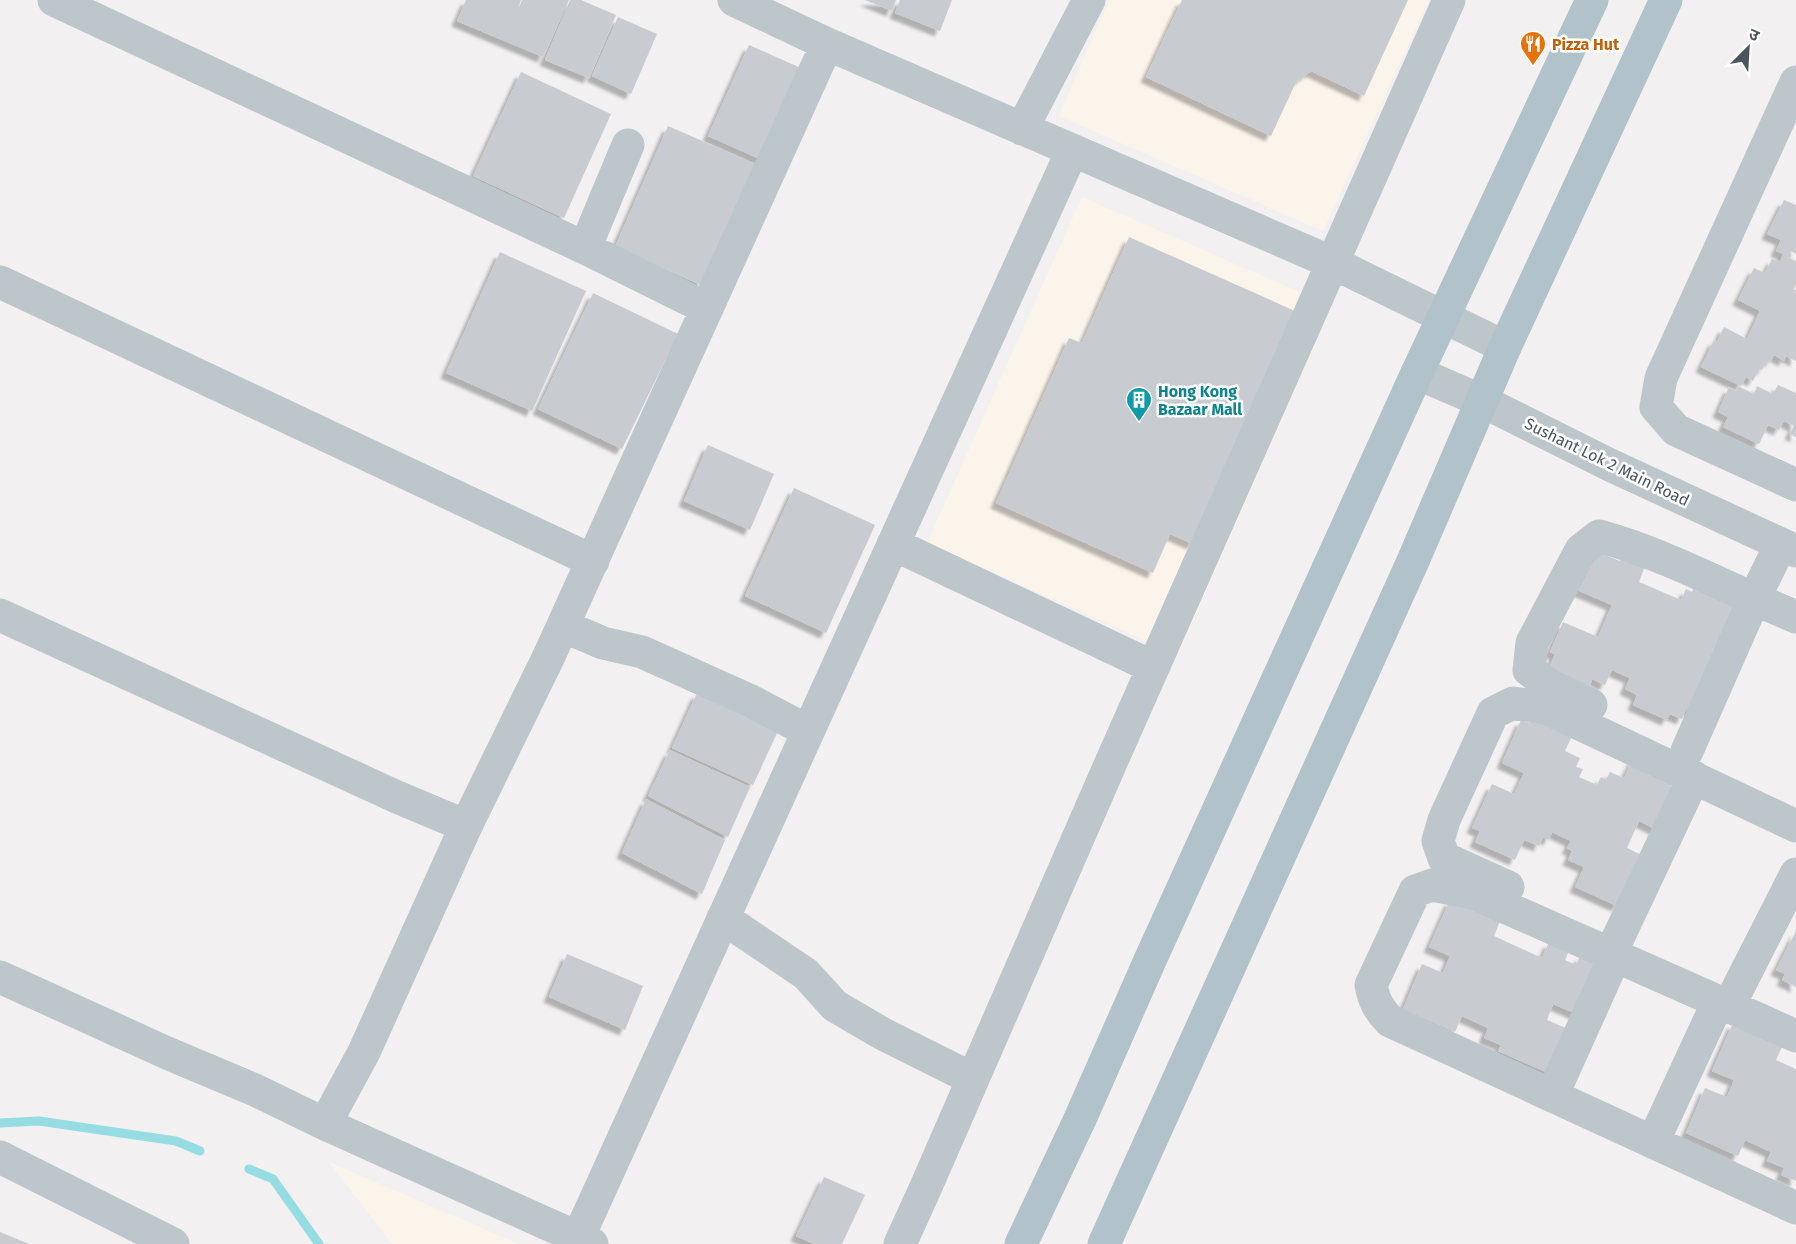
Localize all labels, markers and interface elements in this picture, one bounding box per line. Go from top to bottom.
north arrow [1718,18,1778,78]
text: उ [1746,24,1763,46]
restaurant icon: Pizza Hut [1518,29,1548,67]
place label: Pizza Hut [1552,35,1620,54]
place label: Hong Kong Bazaar Mall [1158,382,1242,419]
building icon: Hong Kong Bazaar Mall [1124,385,1154,423]
street label: Sushant Lok 2 Main Road [1522,414,1692,510]

